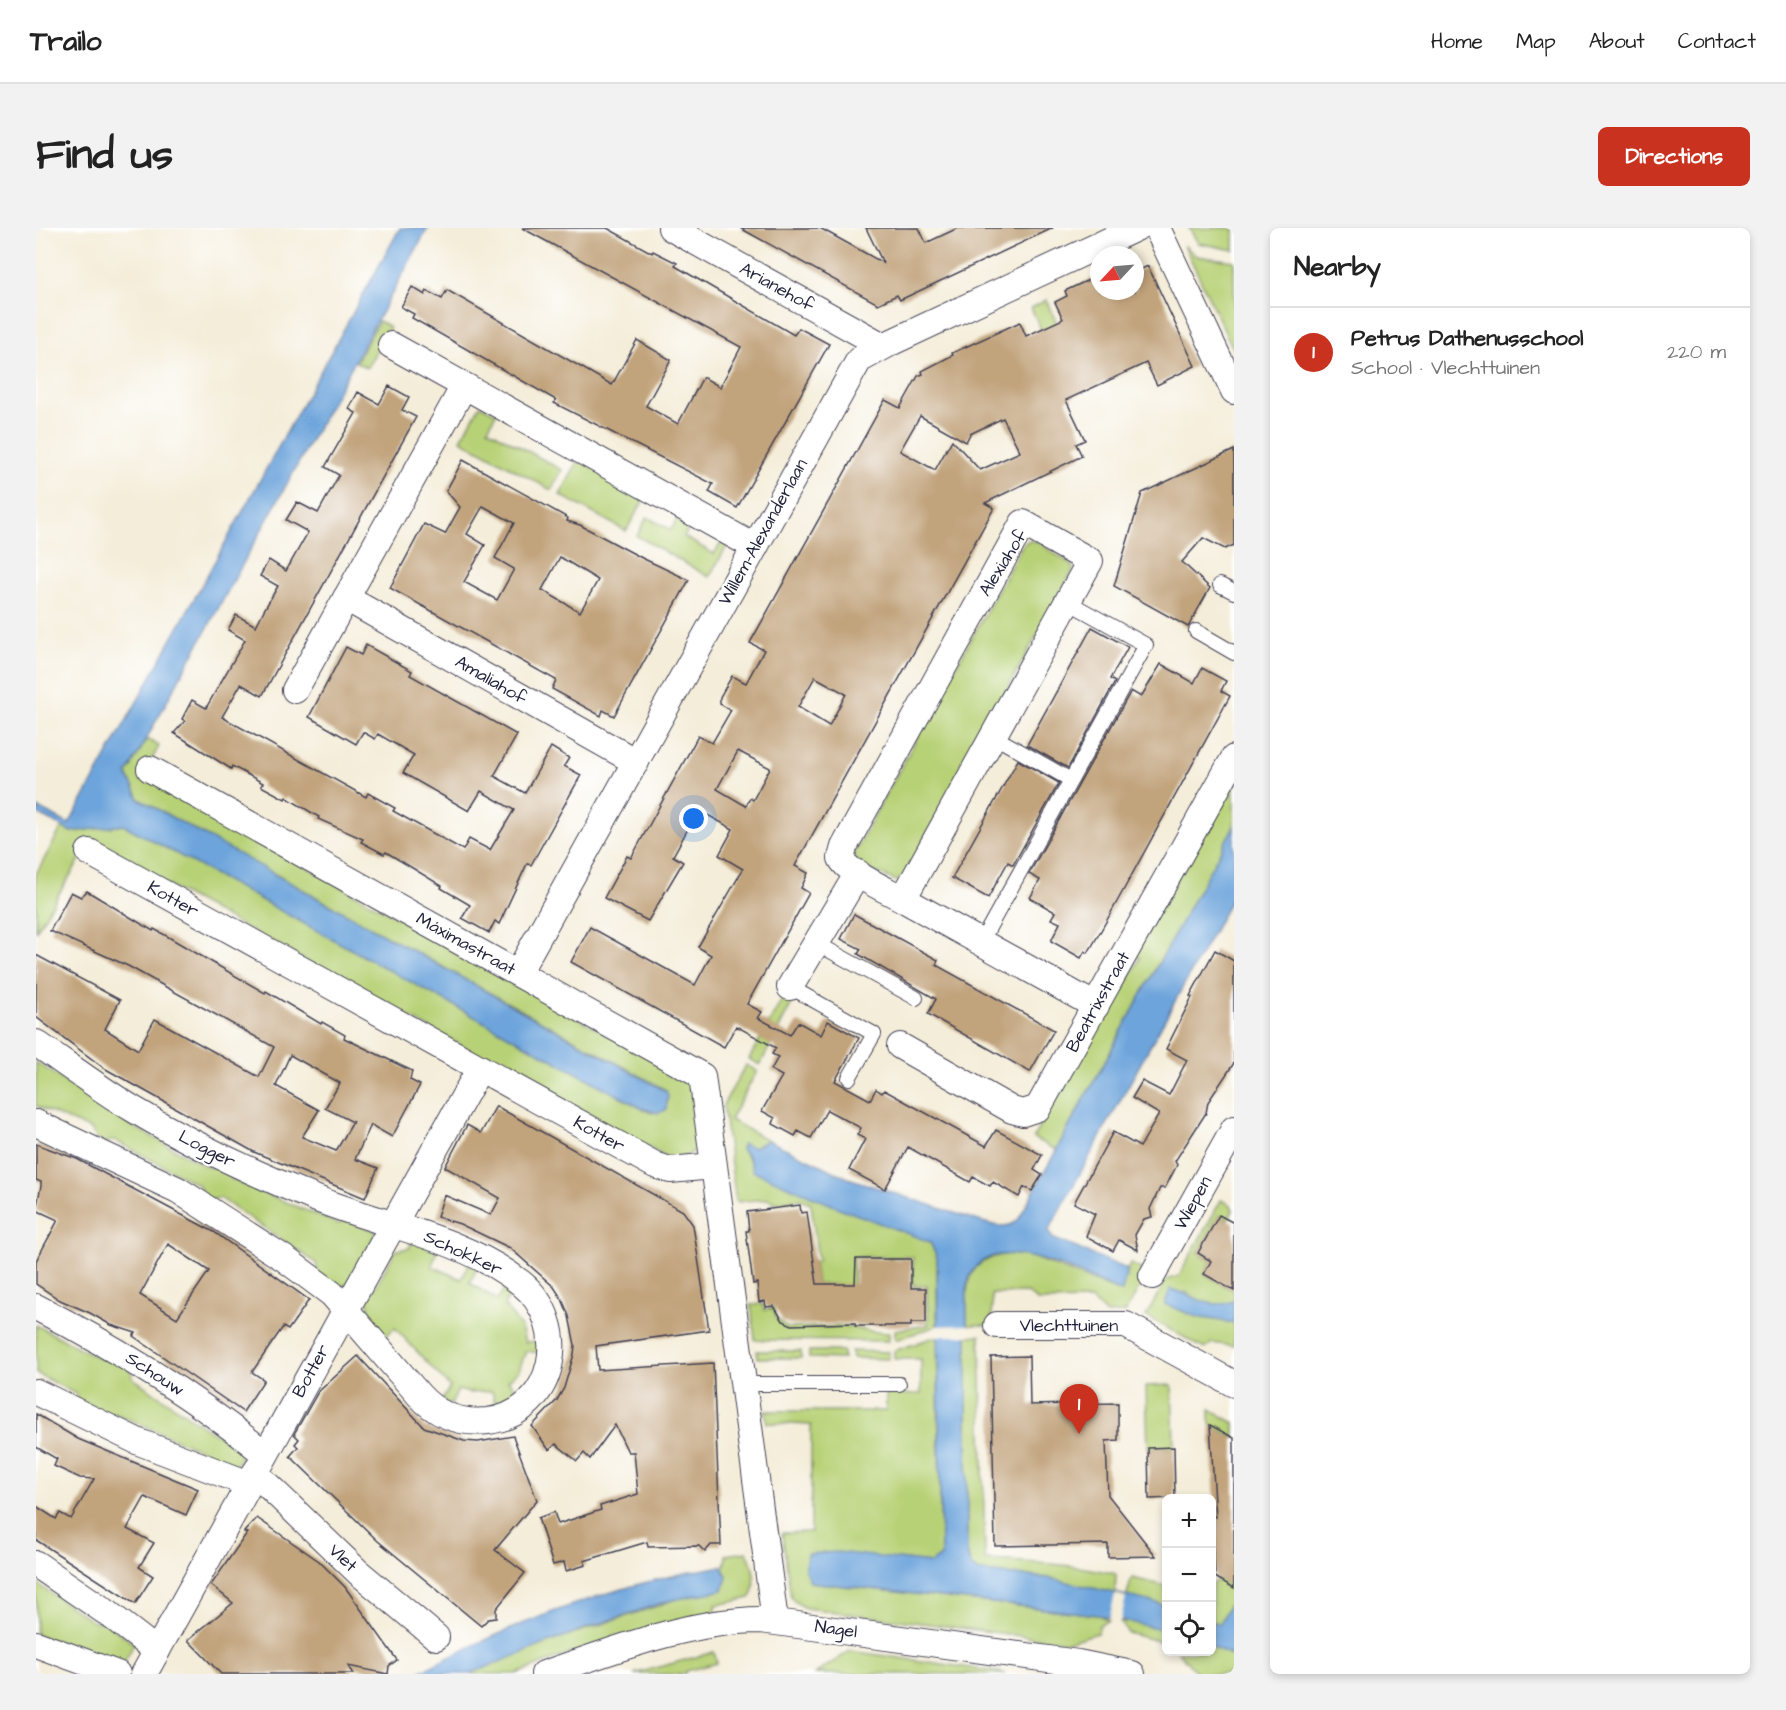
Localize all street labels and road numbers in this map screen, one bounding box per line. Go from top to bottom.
street label: Arianehof [735,256,819,318]
street label: Willem-Alexanderlaan [712,454,814,610]
street label: Alexiahof [973,525,1033,601]
street label: Amaliahof [450,649,532,711]
street label: Kotter [143,875,203,923]
street label: Máximastraat [412,906,521,982]
street label: Beatrixstraat [1060,946,1136,1057]
street label: Kotter [569,1110,629,1158]
street label: Logger [174,1124,240,1175]
street label: Wiepen [1168,1172,1218,1234]
street label: Schokker [420,1224,506,1282]
street label: Vlechttuinen [1020,1313,1118,1338]
street label: Botter [286,1340,336,1402]
street label: Schouw [121,1346,189,1402]
street label: Vlet [323,1538,363,1578]
street label: Nagel [813,1614,859,1645]

